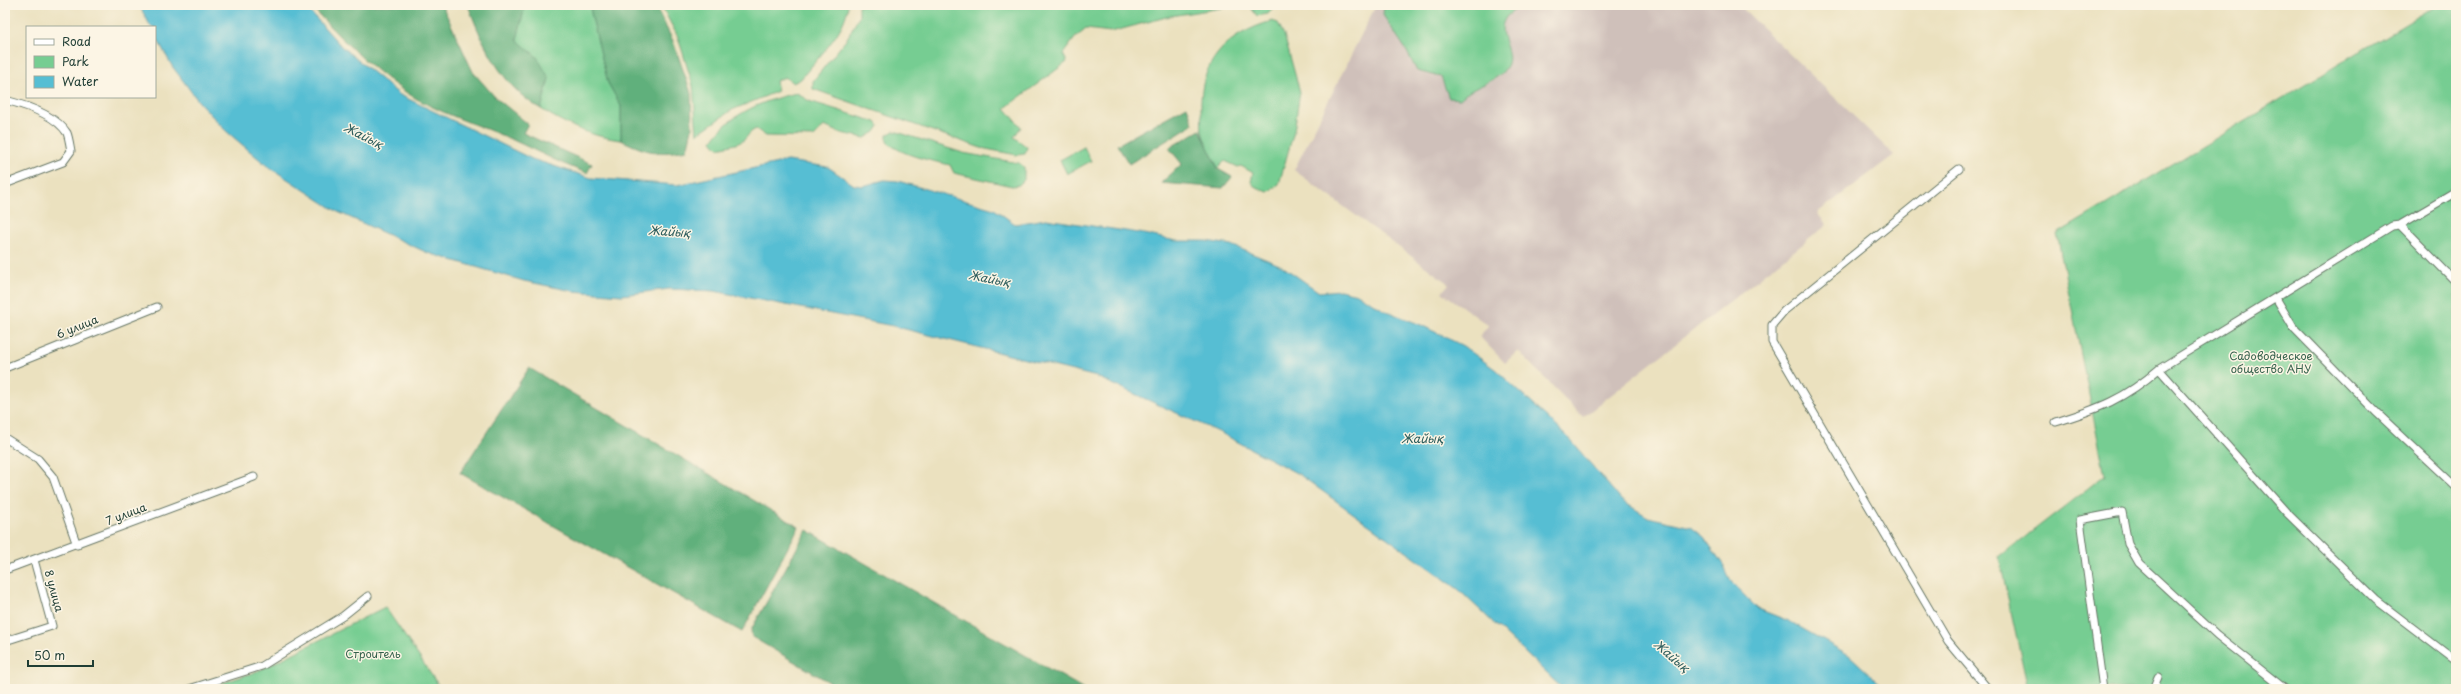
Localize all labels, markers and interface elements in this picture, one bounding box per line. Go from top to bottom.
legend [26,26,156,98]
text: Road [62,32,91,50]
text: Park [62,52,89,70]
text: Water [62,72,99,90]
water label: Жайық [341,118,388,154]
water label: Жайық [648,221,693,242]
water label: Жайық [967,265,1013,291]
street label: 6 улица [53,310,100,343]
park label: Садоводческое общество АНУ [2229,347,2313,377]
water label: Жайық [1401,429,1445,447]
street label: 7 улица [103,498,149,529]
street label: 8 улица [41,568,68,614]
water label: Жайық [1650,635,1695,677]
scale bar [28,642,93,668]
park label: Строитель [345,645,401,662]
text: 50 m [34,646,65,664]

